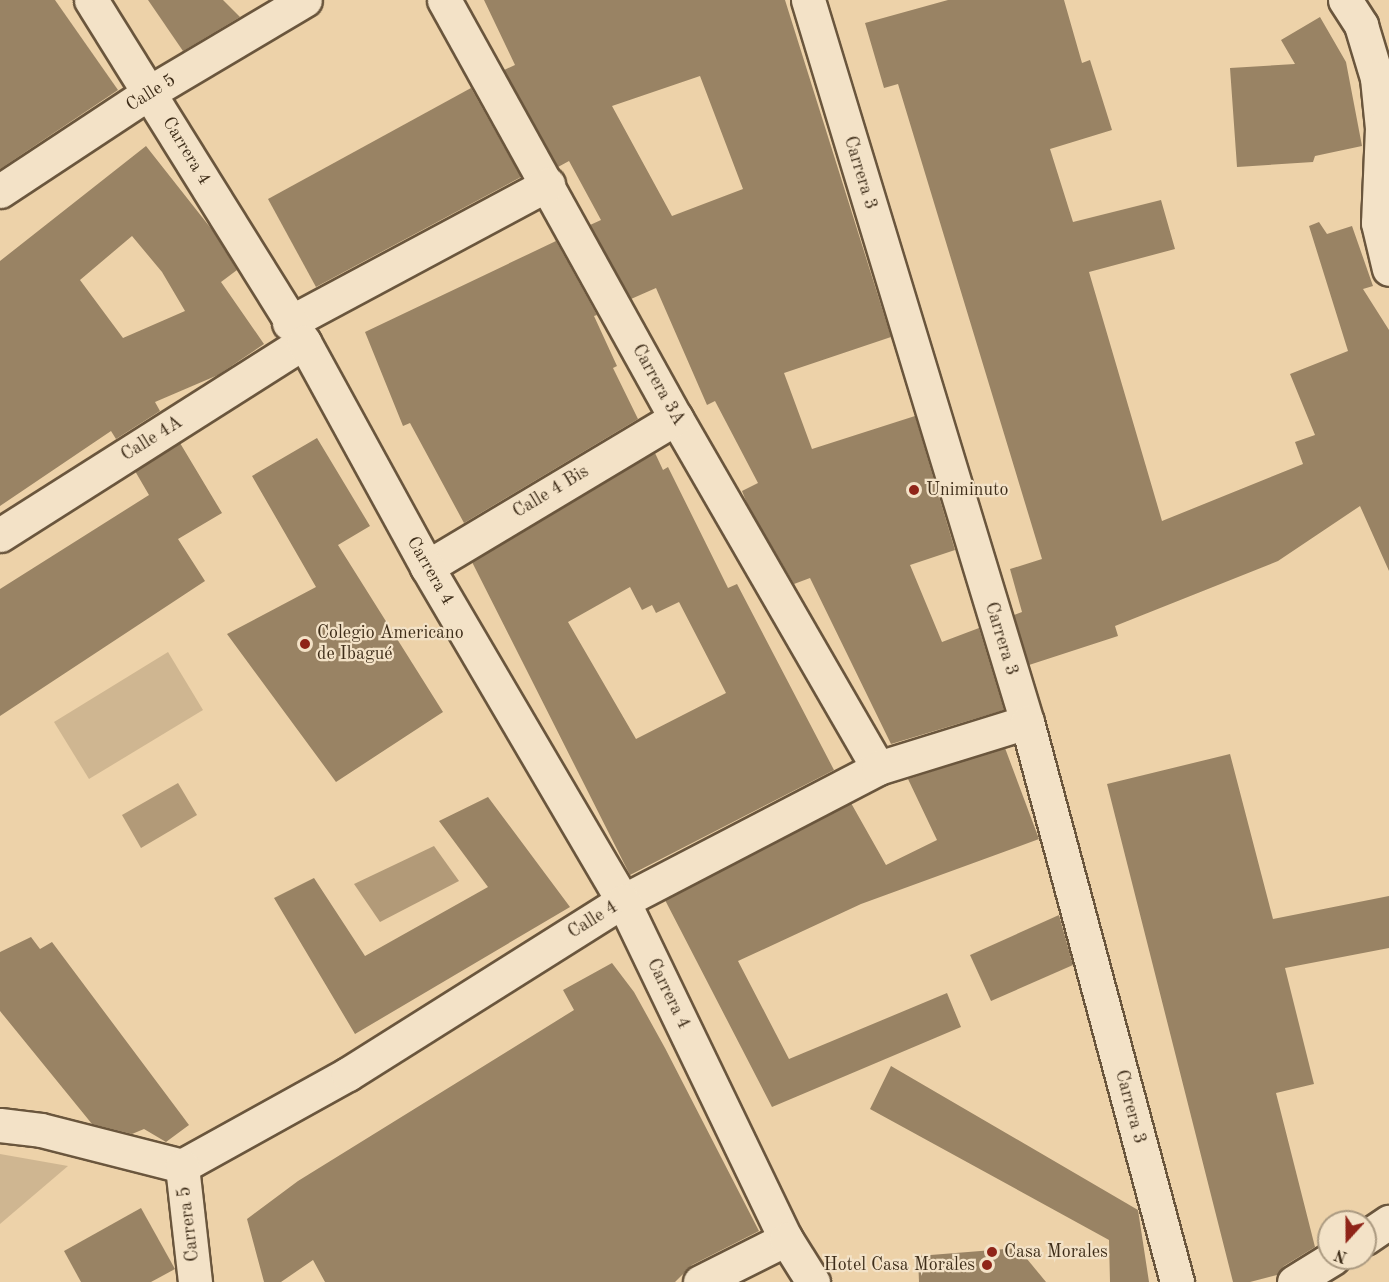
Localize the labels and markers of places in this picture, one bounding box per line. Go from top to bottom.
place label: Uniminuto [926,479,1008,501]
marker: Uniminuto [907,483,921,497]
place label: Colegio Americano de Ibagué [317,623,464,666]
marker: Colegio Americano de Ibagué [298,637,312,651]
place label: Casa Morales [1004,1241,1108,1263]
marker: Casa Morales [985,1245,999,1259]
place label: Hotel Casa Morales [823,1254,975,1276]
marker: Hotel Casa Morales [980,1258,994,1272]

